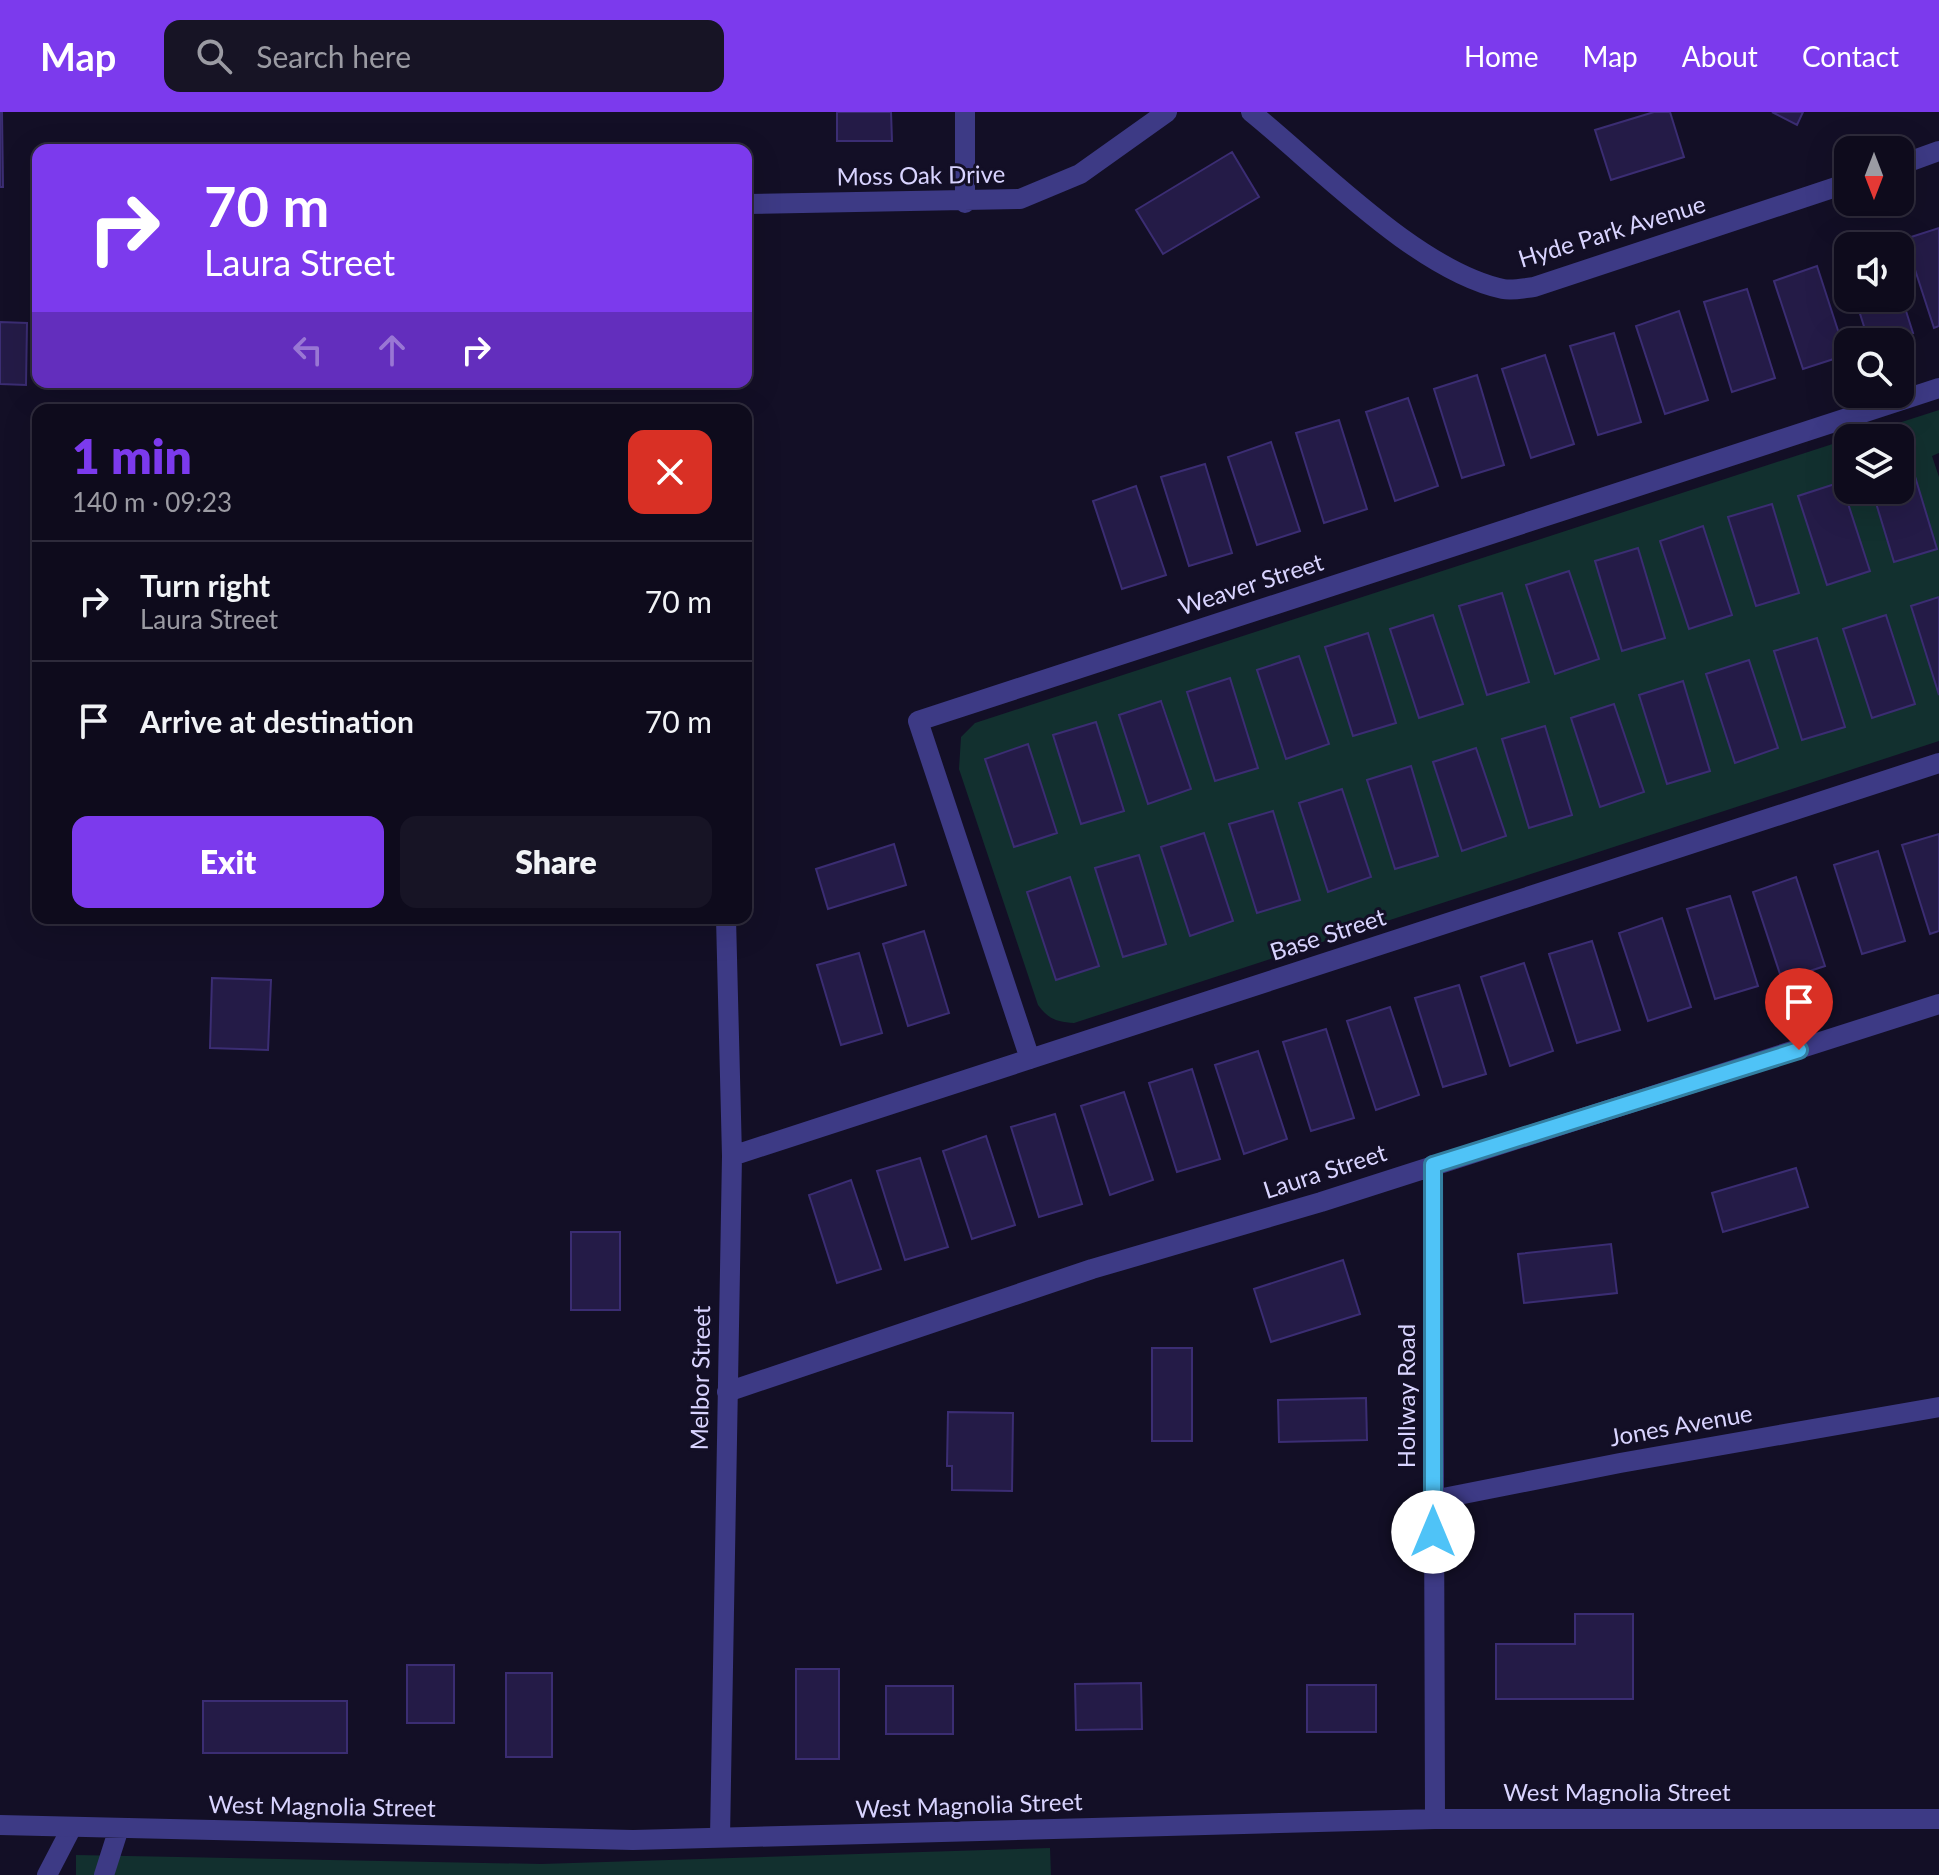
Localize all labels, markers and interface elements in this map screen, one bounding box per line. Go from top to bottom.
search box [164,20,724,92]
text: Map [40,33,116,79]
icon: search [192,34,236,78]
text: Search here [256,38,411,74]
text: Home [1464,39,1539,73]
text: Map [1583,39,1638,73]
text: About [1682,39,1758,73]
text: Contact [1802,39,1899,73]
north arrow [1834,136,1914,216]
map controls [1834,136,1914,504]
street label: Moss Oak Drive [836,159,1006,190]
text: 70 m [204,172,329,239]
icon: right [72,176,176,280]
street label: Hyde Park Avenue [1515,188,1709,273]
button: sound [1834,232,1914,312]
text: Laura Street [204,240,395,284]
icon: left [286,328,330,372]
icon: ahead [370,328,414,372]
icon: right [454,328,498,372]
button: search [1834,328,1914,408]
button: layers [1834,424,1914,504]
text: 1 min [72,427,192,484]
button: close [628,430,712,514]
text: 140 m · 09:23 [72,486,232,518]
street label: Weaver Street [1175,546,1327,621]
text: Turn right [140,567,270,603]
icon: right [72,579,116,623]
text: 70 m [645,583,712,619]
text: Laura Street [140,603,278,635]
icon: arrive [72,699,116,743]
text: Arrive at destination [140,703,414,739]
text: 70 m [645,703,712,739]
button: Exit [72,816,384,908]
button: Share [400,816,712,908]
street label: Base Street [1266,901,1389,966]
pin [1765,968,1833,1050]
icon: arrive [1777,980,1821,1024]
street label: Laura Street [1259,1137,1390,1204]
street label: Melbor Street [684,1305,715,1451]
street label: Hollway Road [1391,1324,1420,1468]
street label: Jones Avenue [1607,1398,1754,1451]
position arrow [1391,1490,1475,1574]
street label: West Magnolia Street [1503,1777,1731,1806]
street label: West Magnolia Street [855,1786,1083,1823]
street label: West Magnolia Street [208,1789,436,1822]

